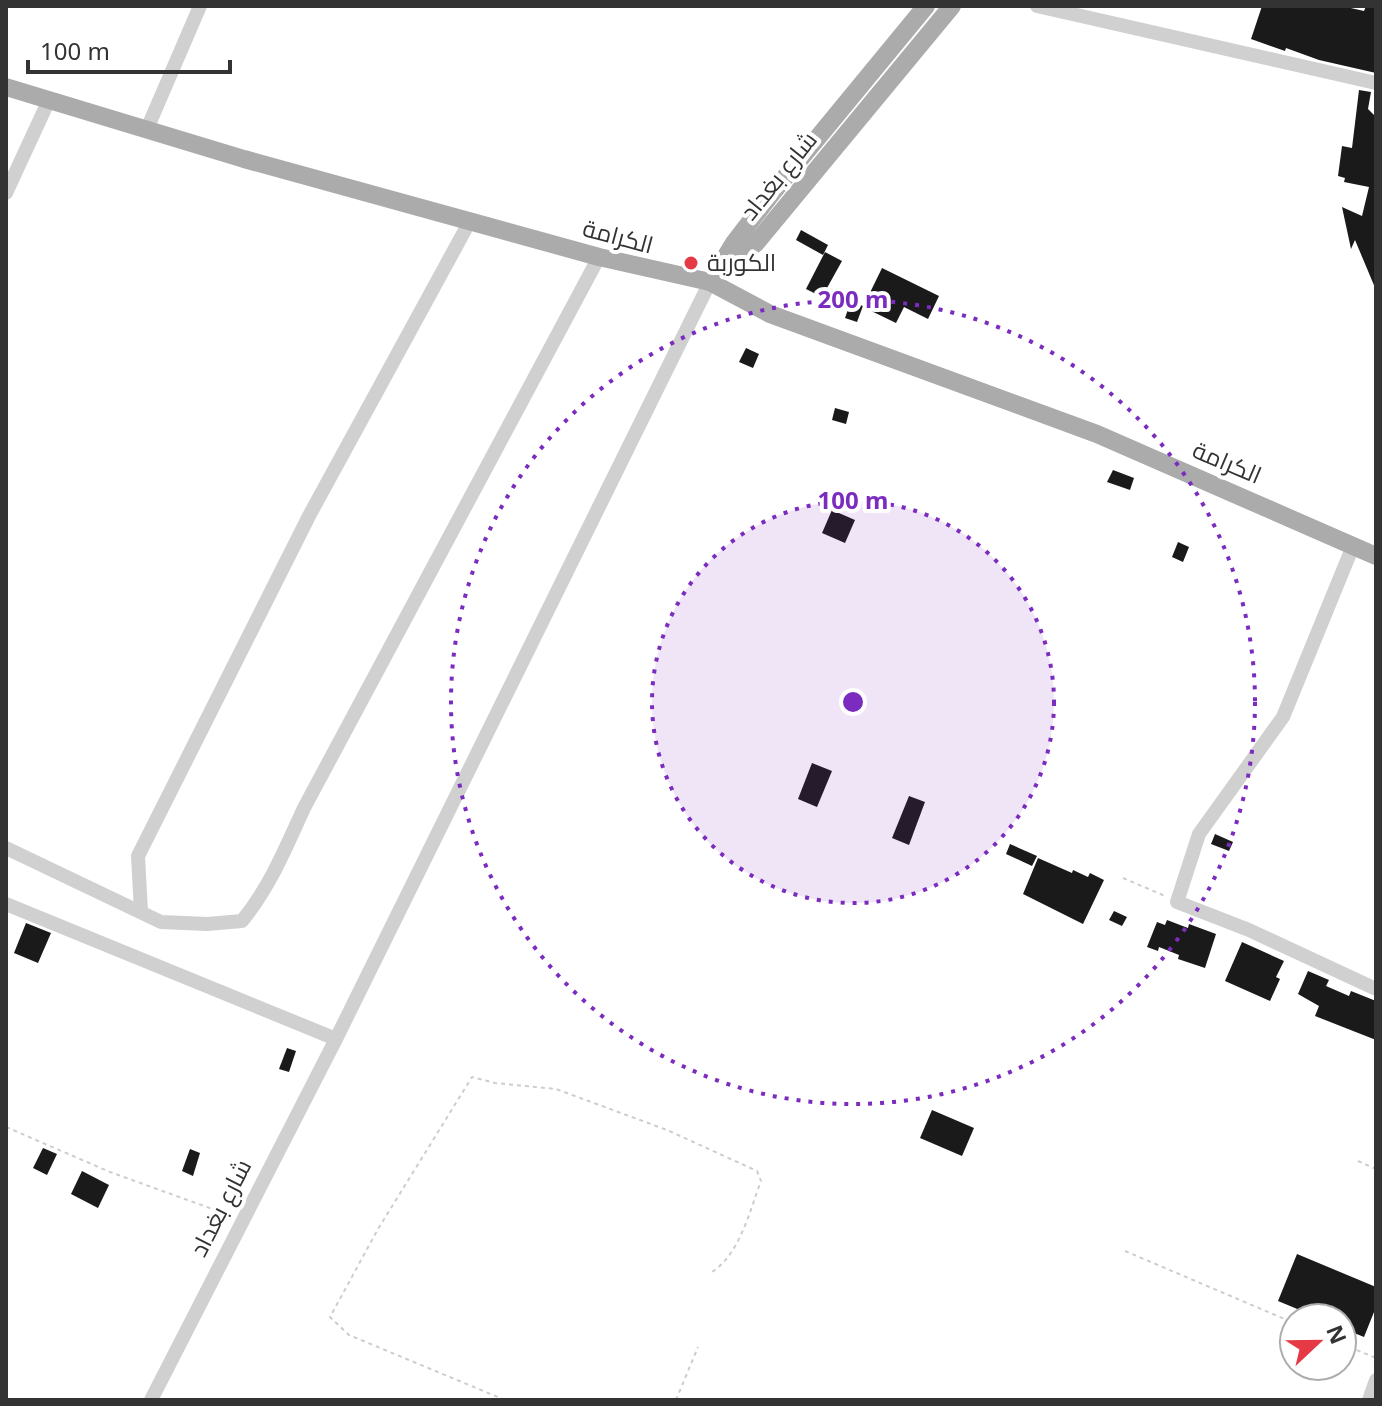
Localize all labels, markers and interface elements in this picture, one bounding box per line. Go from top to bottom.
scale bar [28,24,230,74]
text: 100 m [40,34,110,67]
street label: شارع بغداد [732,124,825,227]
street label: الكرامة [579,210,657,261]
place label: الكوربة [707,245,776,278]
marker: الكوربة [682,254,700,272]
text: 200 m [818,282,888,315]
street label: الكرامة [1188,432,1267,491]
text: 100 m [818,483,888,516]
centre of rings [839,688,867,716]
street label: شارع بغداد [181,1153,259,1262]
north arrow [1278,1302,1358,1382]
text: N [1320,1320,1355,1348]

